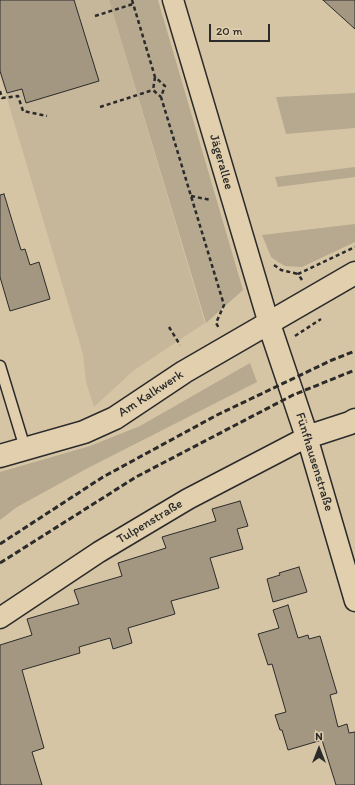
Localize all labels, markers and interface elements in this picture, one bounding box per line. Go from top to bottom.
scale bar [211,16,272,42]
text: 20 m [216,24,243,38]
street label: Jägerallee [206,133,236,191]
street label: Am Kalkwerk [116,367,186,421]
street label: Fünfhausenstraße [292,411,336,513]
street label: Tulpenstraße [114,496,186,548]
north arrow [299,729,339,769]
text: N [315,730,323,743]

